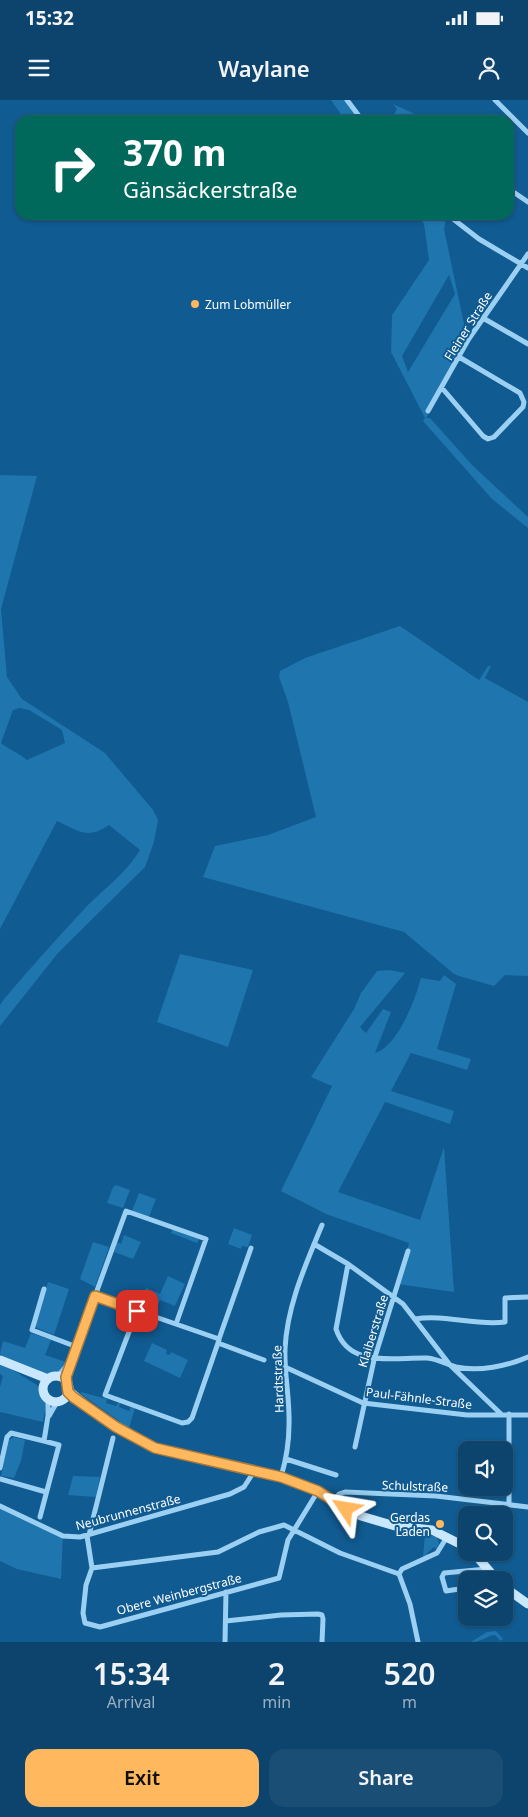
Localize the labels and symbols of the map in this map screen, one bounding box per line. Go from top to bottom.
street label: Fleiner Straße [440,288,496,364]
place label: Zum Lobmüller [205,296,291,313]
marker: Zum Lobmüller [189,298,201,310]
pin [116,1290,158,1332]
street label: Klaiberstraße [354,1292,392,1370]
street label: Hardtstraße [268,1345,288,1413]
street label: Paul-Fähnle-Straße [365,1383,473,1413]
street label: Schulstraße [382,1476,449,1496]
position arrow [319,1482,371,1534]
street label: Neubrunnenstraße [74,1490,183,1534]
place label: Gerdas Laden [390,1509,430,1540]
marker: Gerdas Laden [434,1518,446,1530]
street label: Obere Weinbergstraße [115,1569,244,1619]

